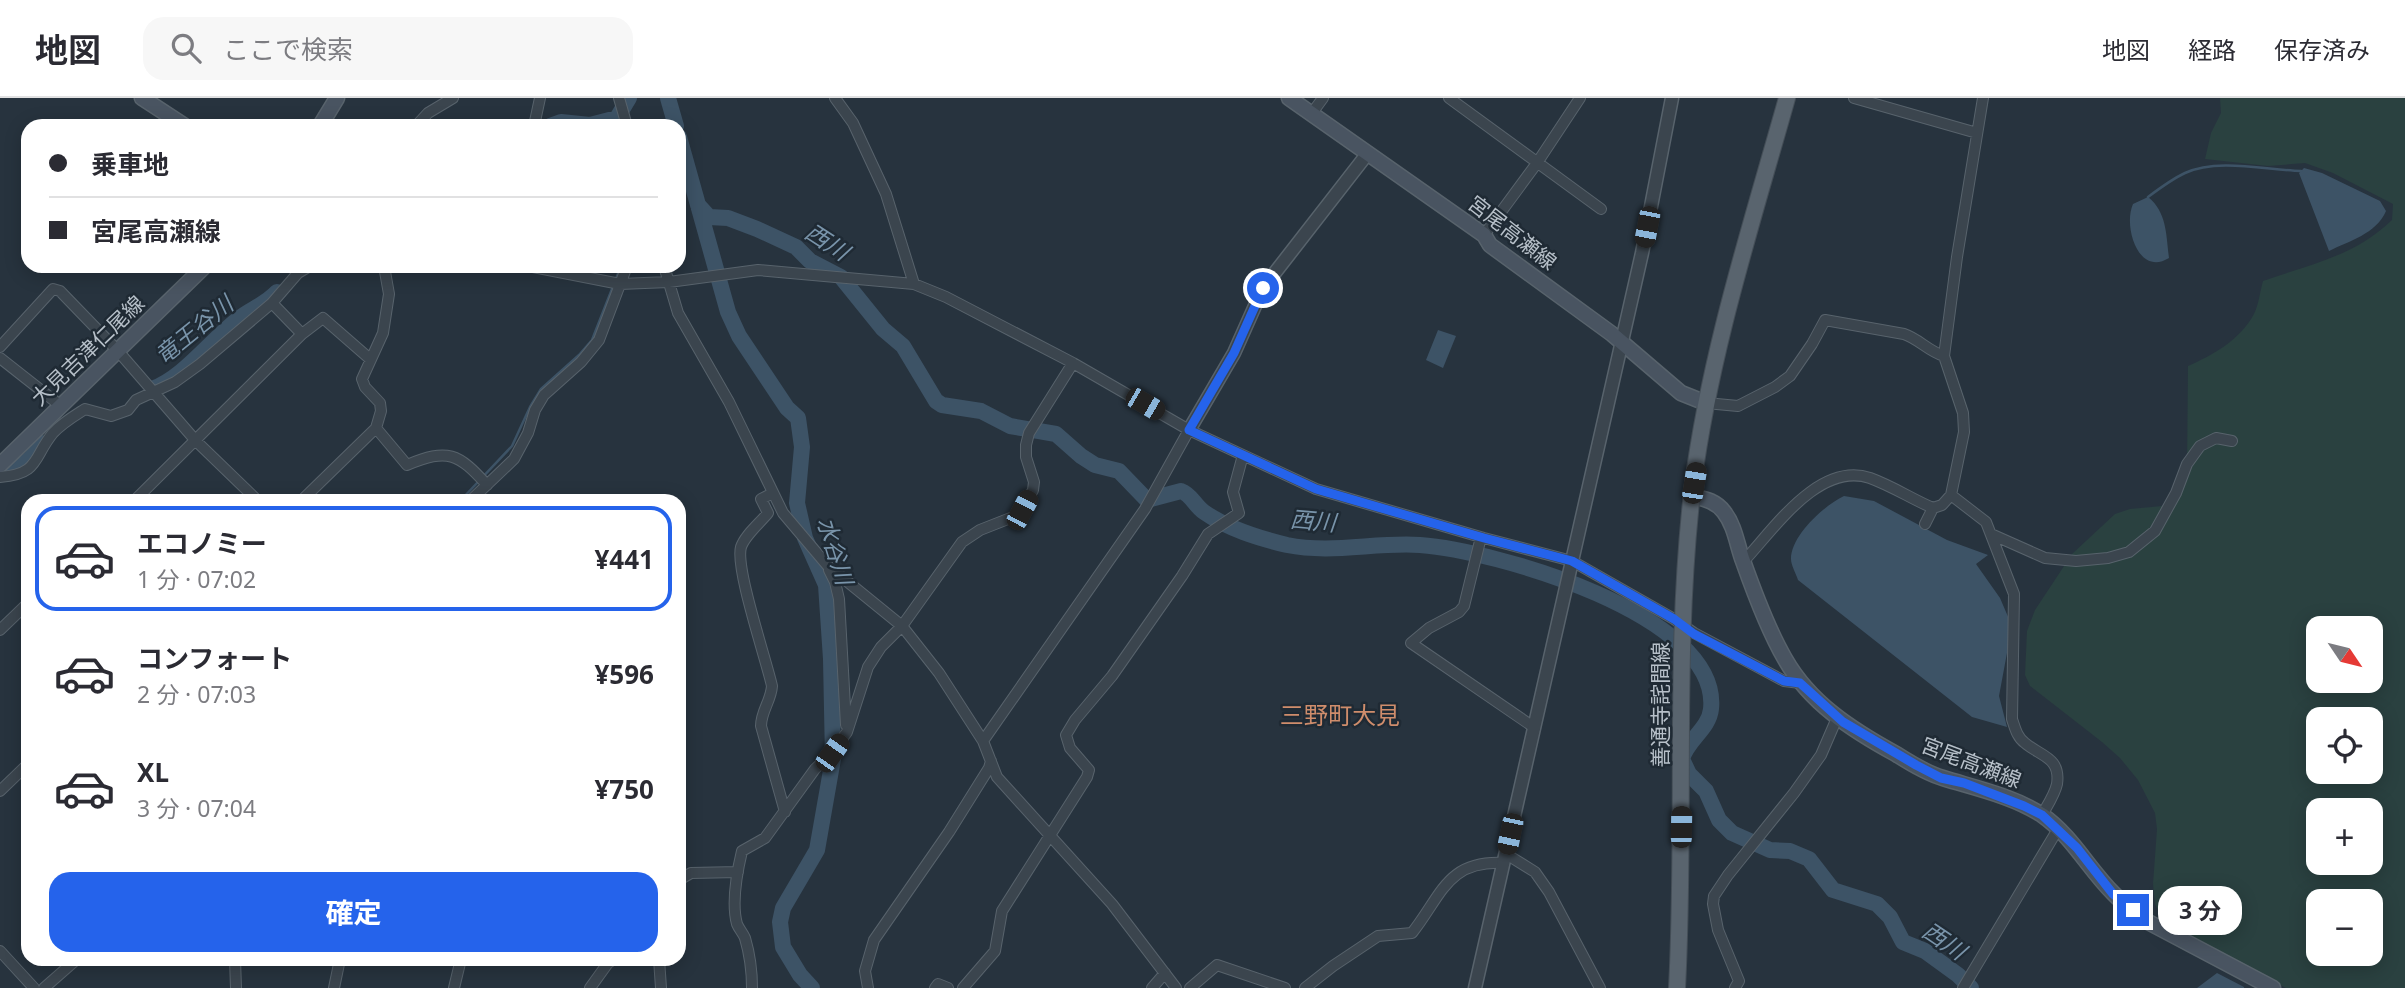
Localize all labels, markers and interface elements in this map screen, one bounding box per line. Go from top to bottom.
search box [143,17,633,80]
text: 地図 [35,27,101,72]
icon: search [167,29,205,67]
text: ここで検索 [223,31,353,67]
text: 地図 [2102,33,2150,66]
text: 経路 [2188,33,2236,66]
text: 保存済み [2274,33,2370,66]
text: 乗車地 [91,146,169,182]
street label: 宮尾高瀬線 [1463,189,1563,276]
car [1633,204,1662,250]
text: 宮尾高瀬線 [91,213,221,249]
water label: 西川 [800,215,858,269]
route start [1247,272,1279,304]
water label: 竜王谷川 [148,286,242,371]
street label: 大見吉津仁尾線 [25,289,150,411]
car [1122,384,1169,424]
car [1681,461,1708,505]
car [1003,487,1042,533]
water label: 西川 [1289,502,1340,538]
water label: 水谷川 [811,513,862,591]
text: エコノミー [137,525,267,561]
icon: car [53,527,116,590]
text: ¥441 [595,541,654,577]
text: 1 分 · 07:02 [137,563,256,595]
north arrow [2306,616,2384,693]
map controls [2306,616,2383,966]
text: コンフォート [137,640,292,676]
icon: car [53,642,116,705]
street label: 善通寺詫間線 [1646,642,1674,768]
text: ¥596 [595,656,654,692]
text: 2 分 · 07:03 [137,678,256,710]
district label: 三野町大見 [1280,698,1400,731]
button: locate [2306,707,2383,784]
car [812,730,853,776]
street label: 宮尾高瀬線 [1917,730,2025,794]
text: XL [137,754,169,790]
icon: car [53,757,116,820]
text: ¥750 [595,771,654,807]
text: 3 分 · 07:04 [137,792,256,824]
button: + [2306,798,2383,875]
car [1671,806,1692,848]
car [1496,811,1525,857]
button: 確定 [49,872,658,952]
callout: 3 分 [2158,886,2242,934]
button: − [2306,889,2383,966]
route end [2117,894,2149,926]
text: 3 分 [2179,894,2221,926]
water label: 西川 [1917,914,1975,968]

